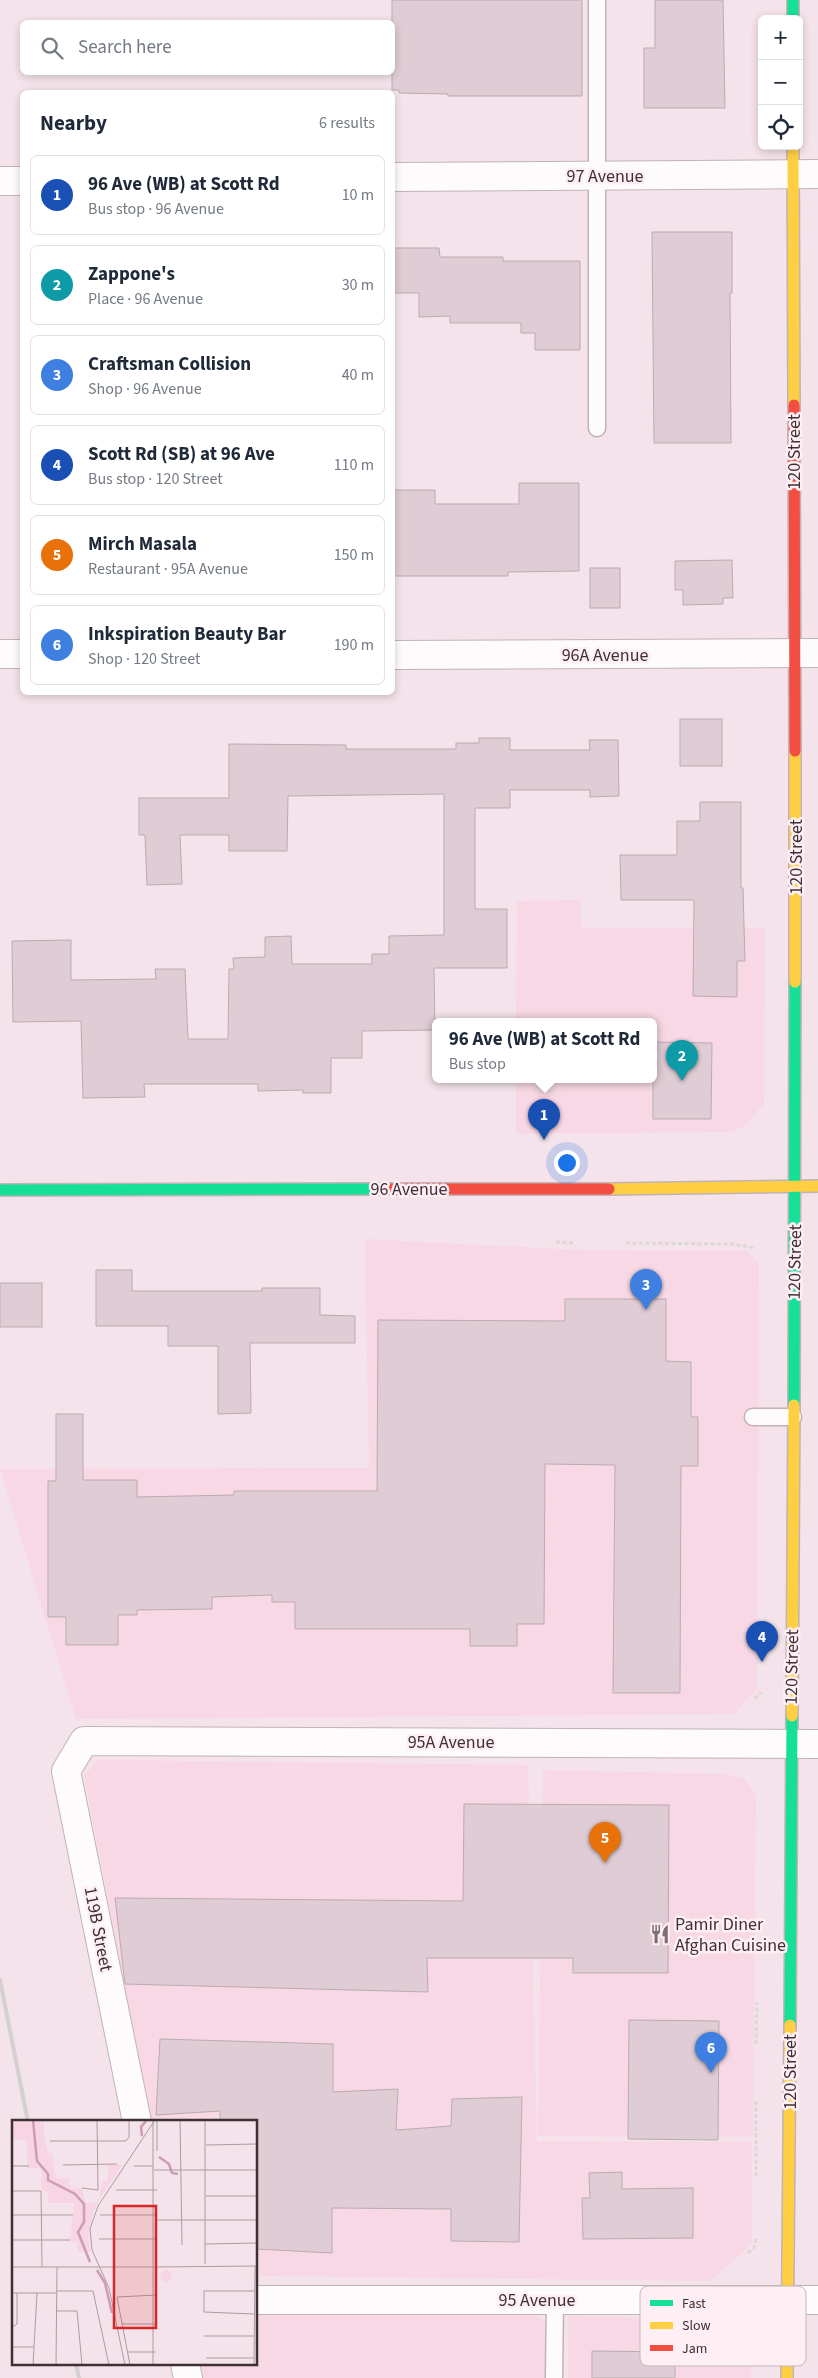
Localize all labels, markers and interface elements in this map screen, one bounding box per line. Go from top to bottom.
map controls [758,15,803,150]
button: + [758,15,803,60]
search box [20,20,395,75]
icon: search [38,34,66,62]
text: Search here [78,34,172,61]
button: − [758,60,803,105]
button: locate [758,105,803,150]
text: Nearby [40,108,107,138]
text: 6 results [319,112,375,134]
street label: 97 Avenue [567,164,644,189]
text: 96 Ave (WB) at Scott Rd [88,171,280,198]
text: 1 [53,184,61,206]
text: 10 m [342,184,374,206]
text: Bus stop · 96 Avenue [88,198,224,220]
text: Zappone's [88,261,175,288]
text: 2 [53,274,61,296]
text: 30 m [342,274,374,296]
text: Place · 96 Avenue [88,288,203,310]
text: Craftsman Collision [88,351,251,378]
text: 3 [53,364,61,386]
text: 40 m [342,364,374,386]
text: Shop · 96 Avenue [88,378,202,400]
street label: 120 Street [782,414,807,490]
text: Scott Rd (SB) at 96 Ave [88,441,275,468]
text: 4 [53,454,61,476]
text: 110 m [334,454,374,476]
text: Bus stop · 120 Street [88,468,223,490]
text: Mirch Masala [88,531,197,558]
text: 5 [53,544,61,566]
text: 150 m [334,544,374,566]
text: Restaurant · 95A Avenue [88,558,248,580]
text: Inkspiration Beauty Bar [88,621,286,648]
text: 6 [53,634,61,656]
text: 190 m [334,634,374,656]
street label: 96A Avenue [562,643,648,668]
text: Shop · 120 Street [88,648,200,670]
street label: 120 Street [784,819,809,895]
popup [432,1018,657,1083]
text: 96 Ave (WB) at Scott Rd [449,1026,640,1053]
pin: 2 [666,1040,698,1081]
text: Bus stop [449,1053,506,1075]
pin: 1 [528,1099,560,1140]
your location [554,1150,580,1176]
street label: 96 Avenue [371,1177,448,1202]
street label: 120 Street [782,1224,808,1300]
pin: 3 [630,1269,662,1310]
pin: 4 [746,1621,778,1662]
street label: 120 Street [779,1629,805,1705]
street label: 95A Avenue [408,1730,494,1755]
pin: 5 [589,1822,621,1863]
street label: 119B Street [78,1884,118,1974]
place label: Pamir Diner Afghan Cuisine [675,1912,786,1958]
restaurant icon: Pamir Diner Afghan Cuisine [649,1923,671,1945]
pin: 6 [695,2032,727,2073]
street label: 120 Street [778,2034,803,2110]
inset map [12,2120,258,2366]
legend [640,2286,806,2366]
street label: 95 Avenue [499,2288,576,2313]
text: Fast [682,2294,706,2314]
text: Slow [682,2316,711,2336]
text: Jam [682,2339,707,2359]

